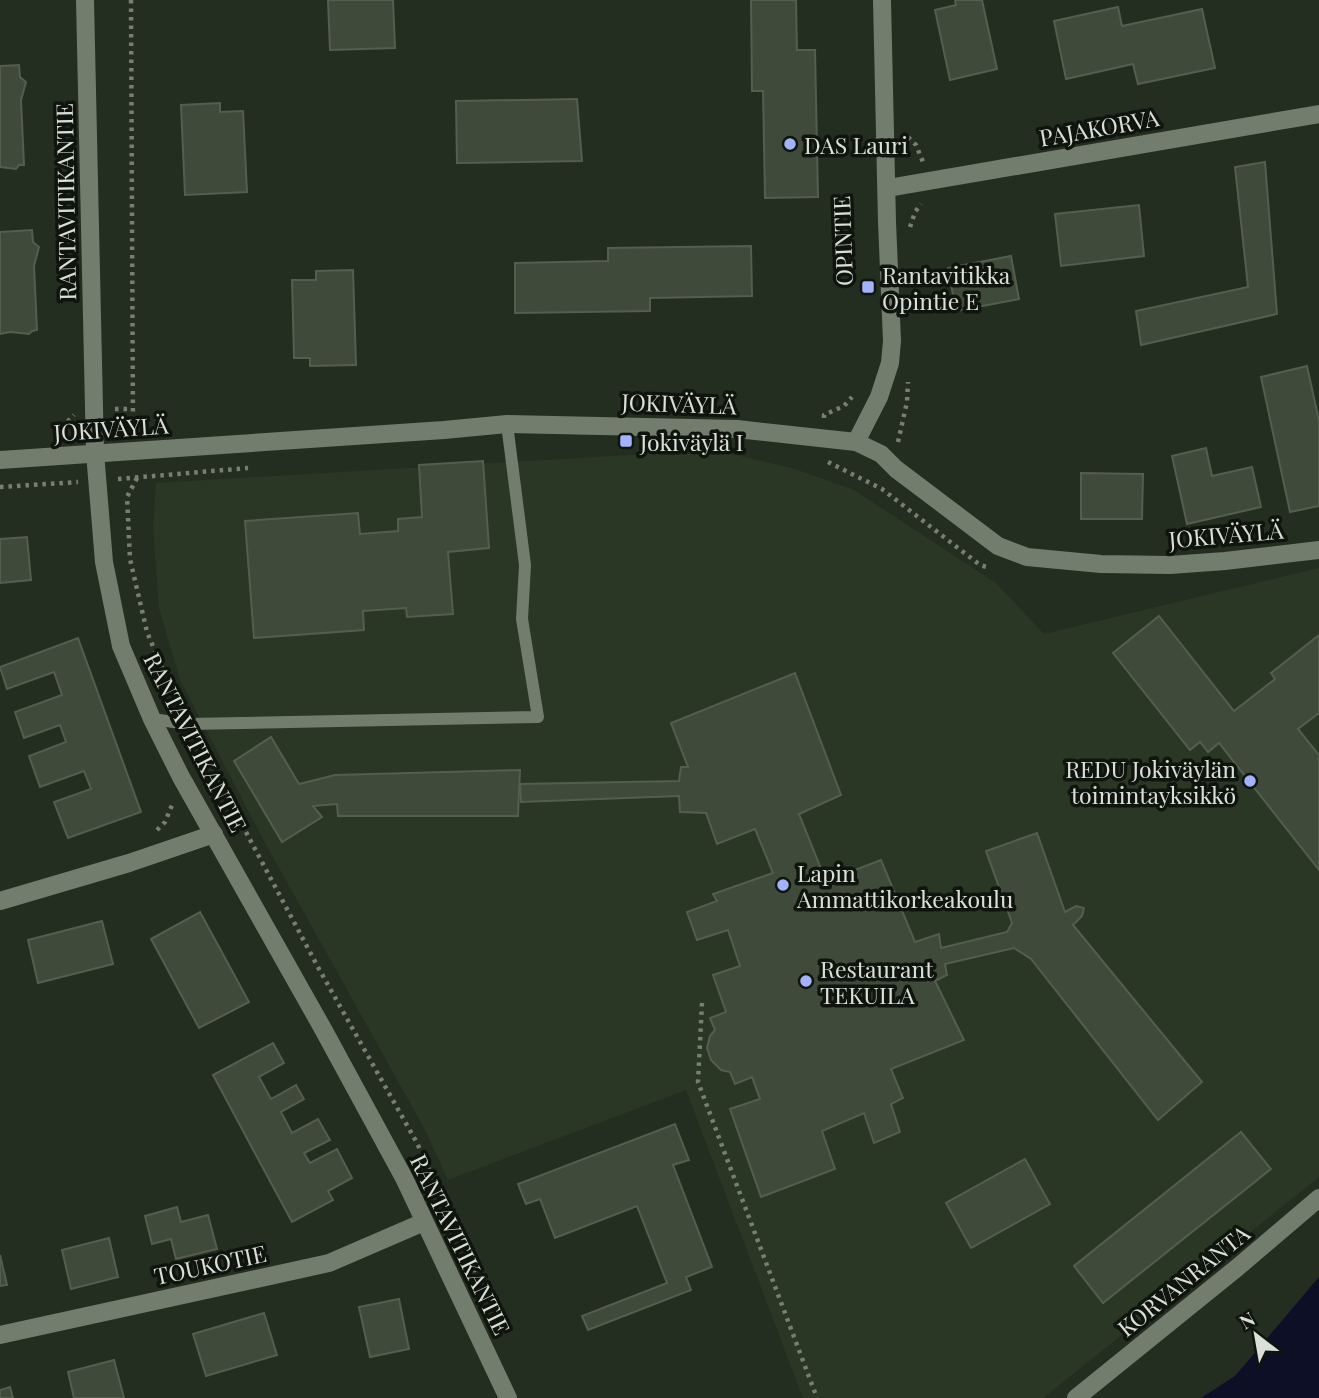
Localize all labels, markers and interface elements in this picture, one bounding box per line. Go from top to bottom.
street label: PAJAKORVA [1037,101,1162,153]
street label: RANTAVITIKANTIE [48,103,82,301]
place label: DAS Lauri [804,129,908,160]
marker: DAS Lauri [782,136,798,152]
street label: OPINTIE [825,195,859,287]
place label: Rantavitikka Opintie E [882,259,1011,316]
marker: Rantavitikka Opintie E [860,279,876,295]
street label: JOKIVÄYLÄ [620,385,738,421]
street label: JOKIVÄYLÄ [52,408,170,448]
place label: Jokiväylä I [639,426,744,457]
marker: Jokiväylä I [618,433,634,449]
street label: JOKIVÄYLÄ [1166,514,1285,555]
street label: RANTAVITIKANTIE [137,647,255,837]
place label: REDU Jokiväylän toimintayksikkö [1065,753,1236,810]
marker: REDU Jokiväylän toimintayksikkö [1242,773,1258,789]
place label: Lapin Ammattikorkeakoulu [796,857,1013,914]
marker: Lapin Ammattikorkeakoulu [775,877,791,893]
place label: Restaurant TEKUILA [820,953,934,1010]
marker: Restaurant TEKUILA [798,973,814,989]
street label: RANTAVITIKANTIE [404,1148,518,1340]
street label: KORVANRANTA [1112,1219,1254,1341]
street label: TOUKOTIE [151,1237,269,1291]
north arrow [1221,1300,1291,1370]

